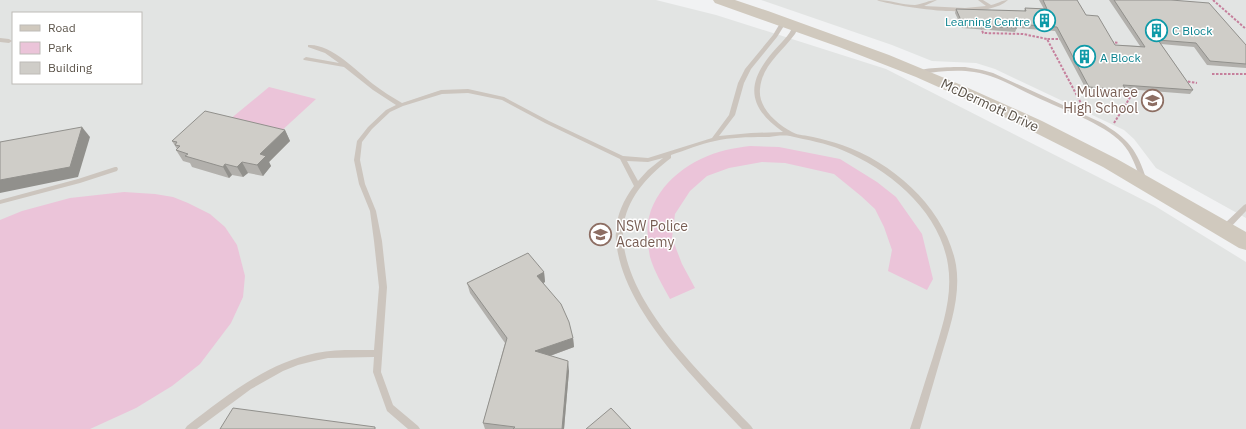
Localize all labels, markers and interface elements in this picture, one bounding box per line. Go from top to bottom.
building icon: Learning Centre [1032,8,1058,34]
legend [12,12,142,84]
place label: Learning Centre [945,14,1030,29]
building icon: C Block [1144,17,1170,43]
text: Road [48,20,76,35]
place label: C Block [1172,23,1213,38]
text: Park [48,40,73,55]
building icon: A Block [1072,44,1098,70]
place label: A Block [1100,50,1141,65]
text: Building [48,60,93,75]
street label: McDermott Drive [938,74,1042,136]
place label: Mulwaree High School [1063,83,1138,117]
school or university icon: Mulwaree High School [1140,87,1166,113]
place label: NSW Police Academy [616,217,688,251]
school or university icon: NSW Police Academy [587,221,613,247]

